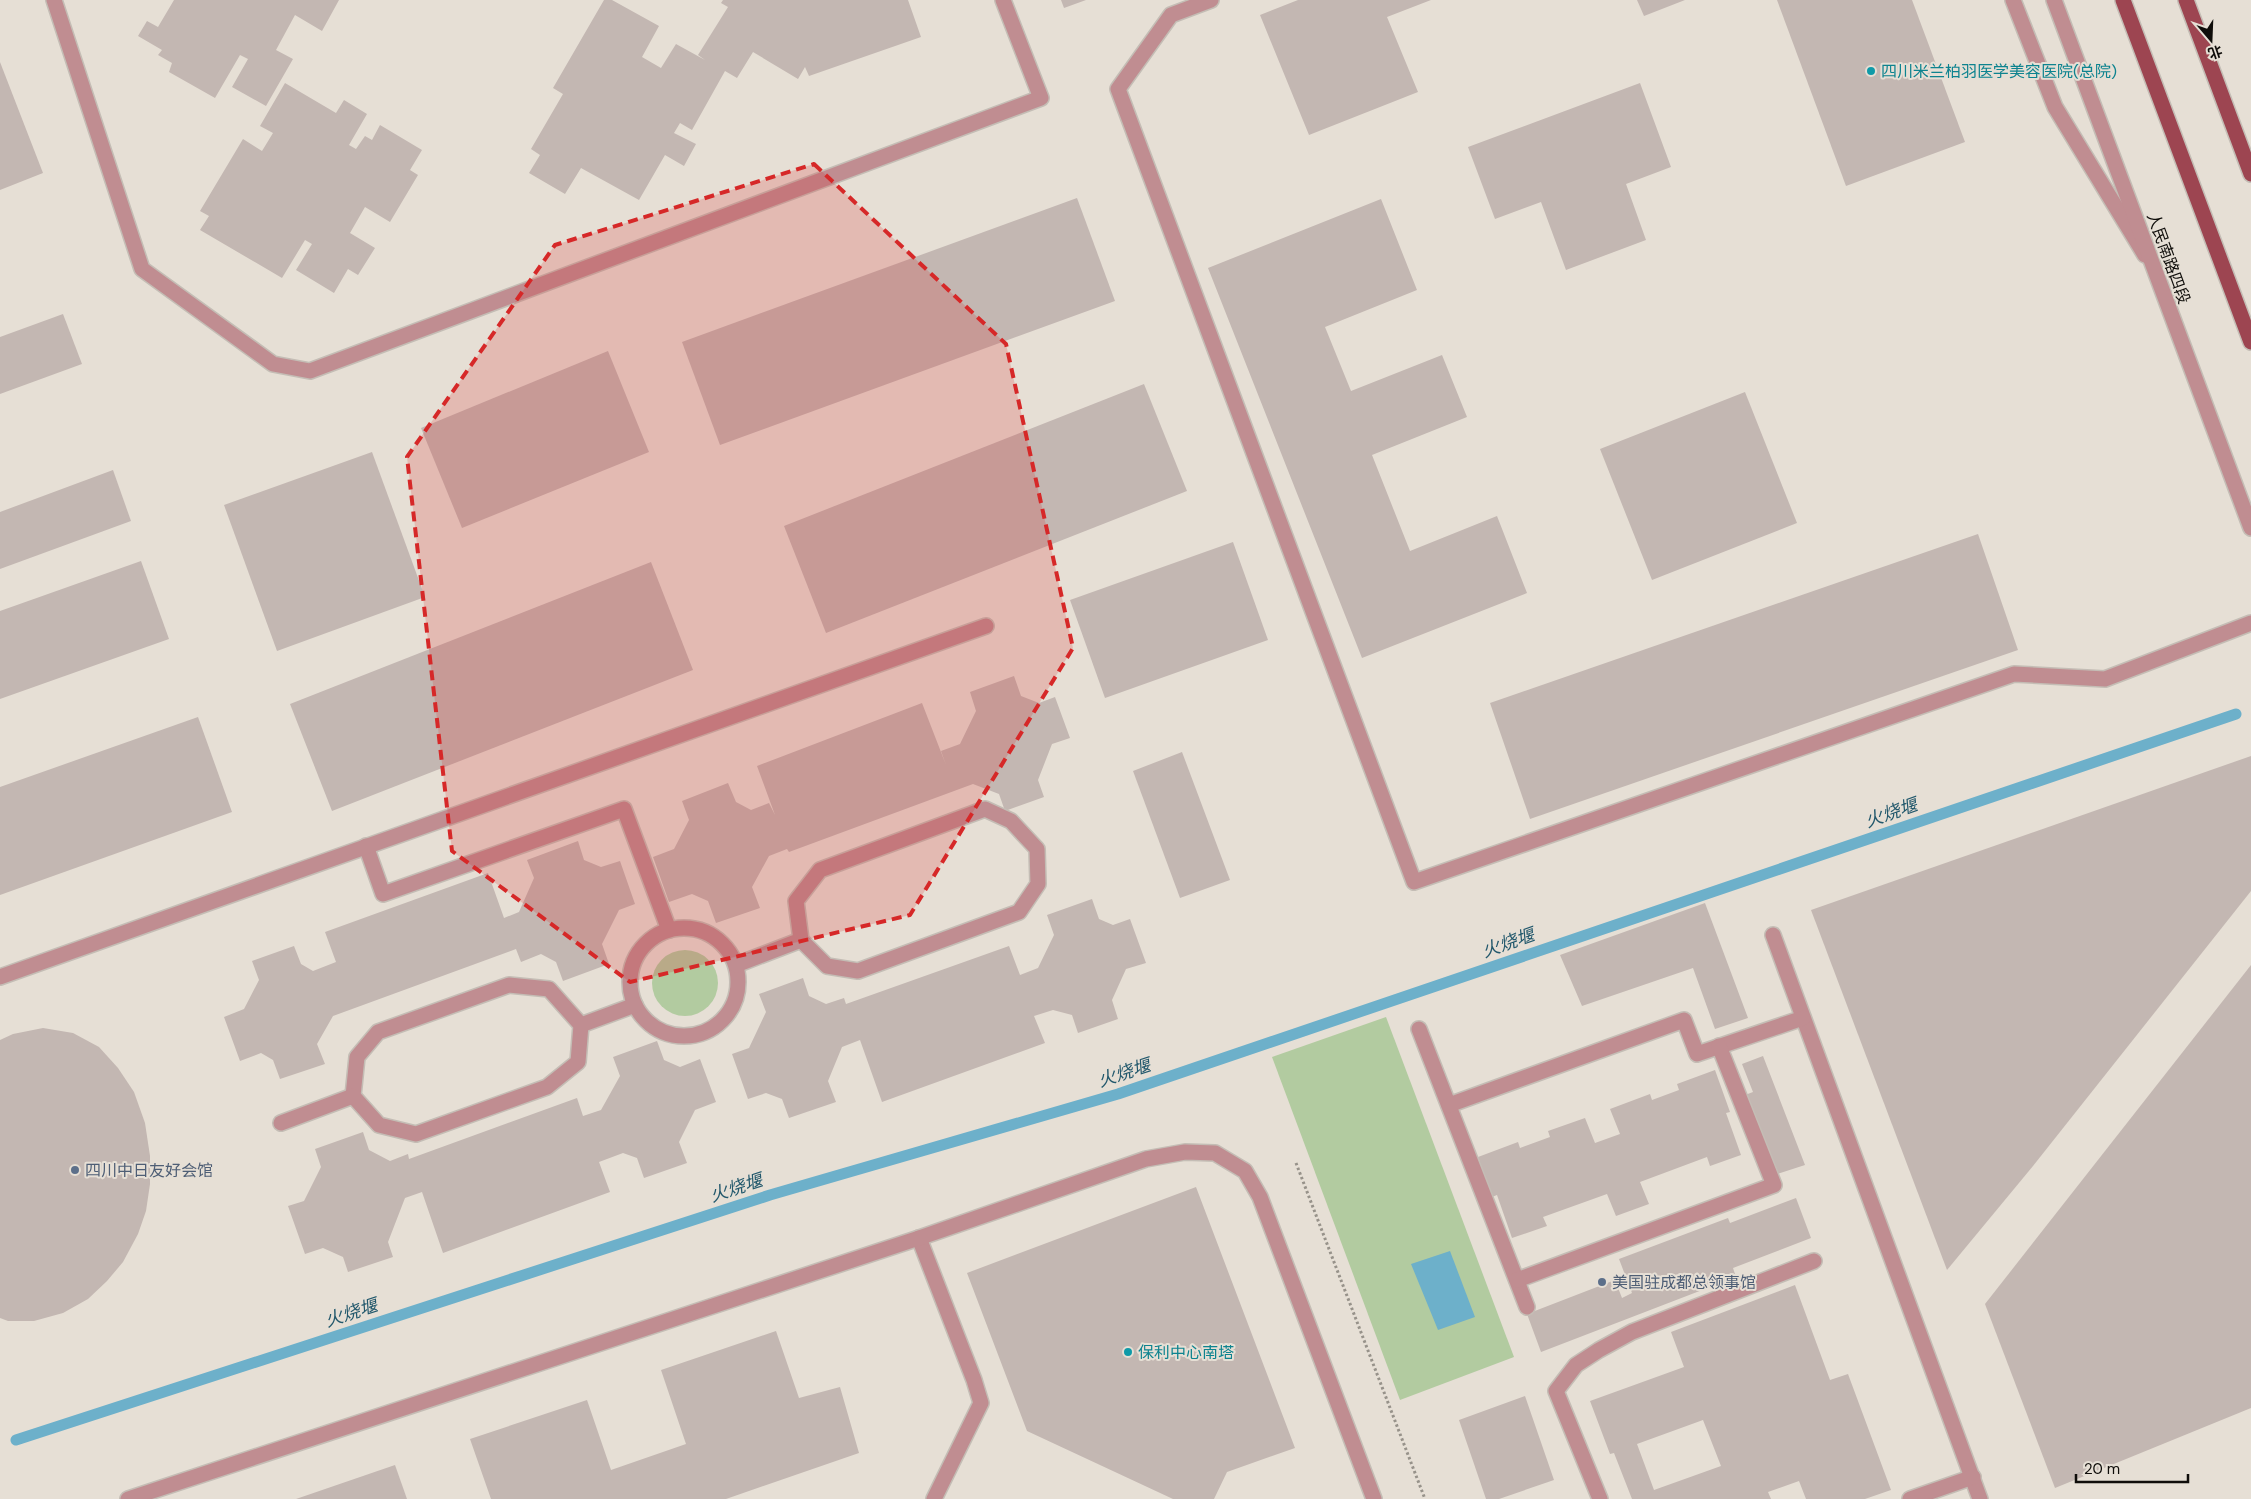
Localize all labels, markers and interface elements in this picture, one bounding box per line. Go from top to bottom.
north arrow [2186,15,2236,65]
text: 北 [2206,42,2225,63]
place label: 四川米兰柏羽医学美容医院(总院) [1881,61,2117,82]
marker: 四川米兰柏羽医学美容医院(总院) [1865,65,1877,77]
street label: 人民南路四段 [2142,209,2195,307]
water label: 火烧堰 [1862,792,1923,833]
water label: 火烧堰 [1479,922,1540,963]
water label: 火烧堰 [1095,1052,1156,1093]
place label: 四川中日友好会馆 [85,1160,213,1181]
marker: 四川中日友好会馆 [69,1164,81,1176]
water label: 火烧堰 [707,1167,768,1208]
place label: 美国驻成都总领事馆 [1612,1272,1756,1293]
marker: 美国驻成都总领事馆 [1596,1276,1608,1288]
water label: 火烧堰 [322,1292,383,1333]
place label: 保利中心南塔 [1138,1342,1234,1363]
marker: 保利中心南塔 [1122,1346,1134,1358]
scale bar [2076,1452,2188,1484]
text: 20 m [2084,1459,2120,1479]

